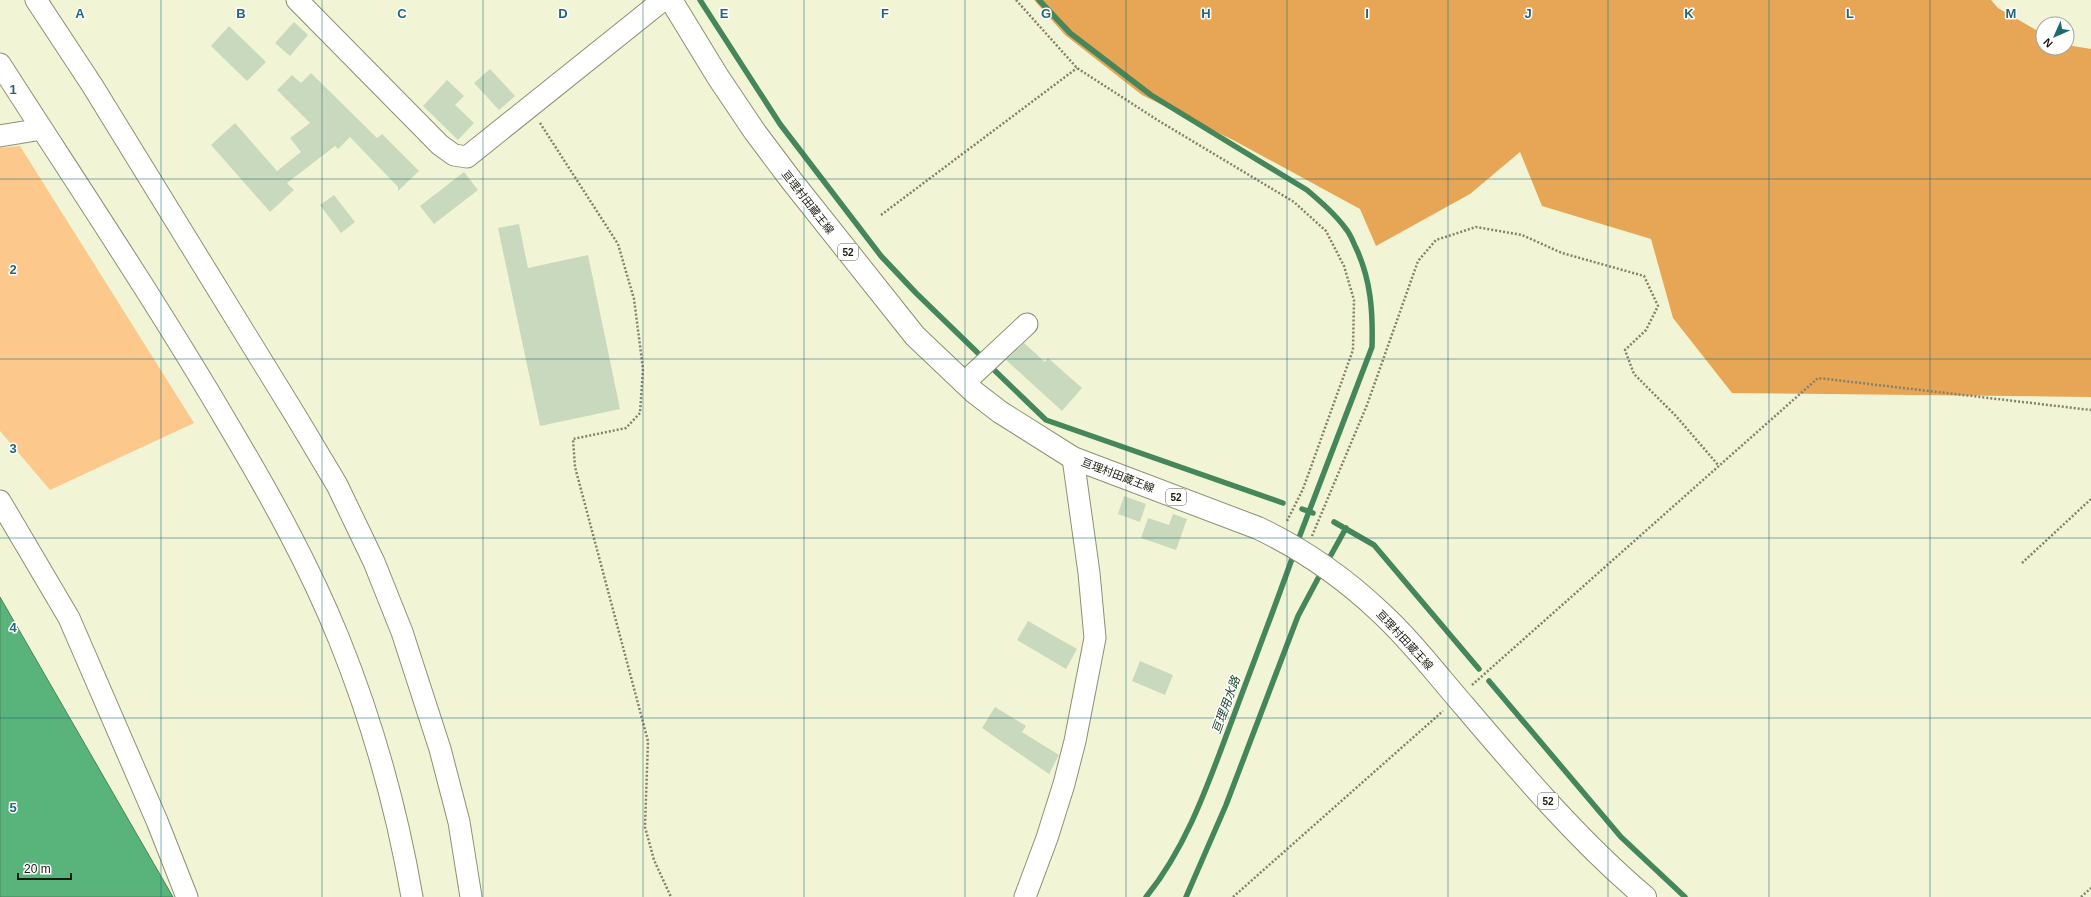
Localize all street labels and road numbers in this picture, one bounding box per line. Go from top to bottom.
street label: 亘理村田蔵王線 [780,168,836,236]
road number: 52 [838,244,858,260]
street label: 亘理村田蔵王線 [1080,456,1156,494]
road number: 52 [1166,489,1186,505]
street label: 亘理村田蔵王線 [1374,608,1436,672]
road number: 52 [1538,793,1558,809]

